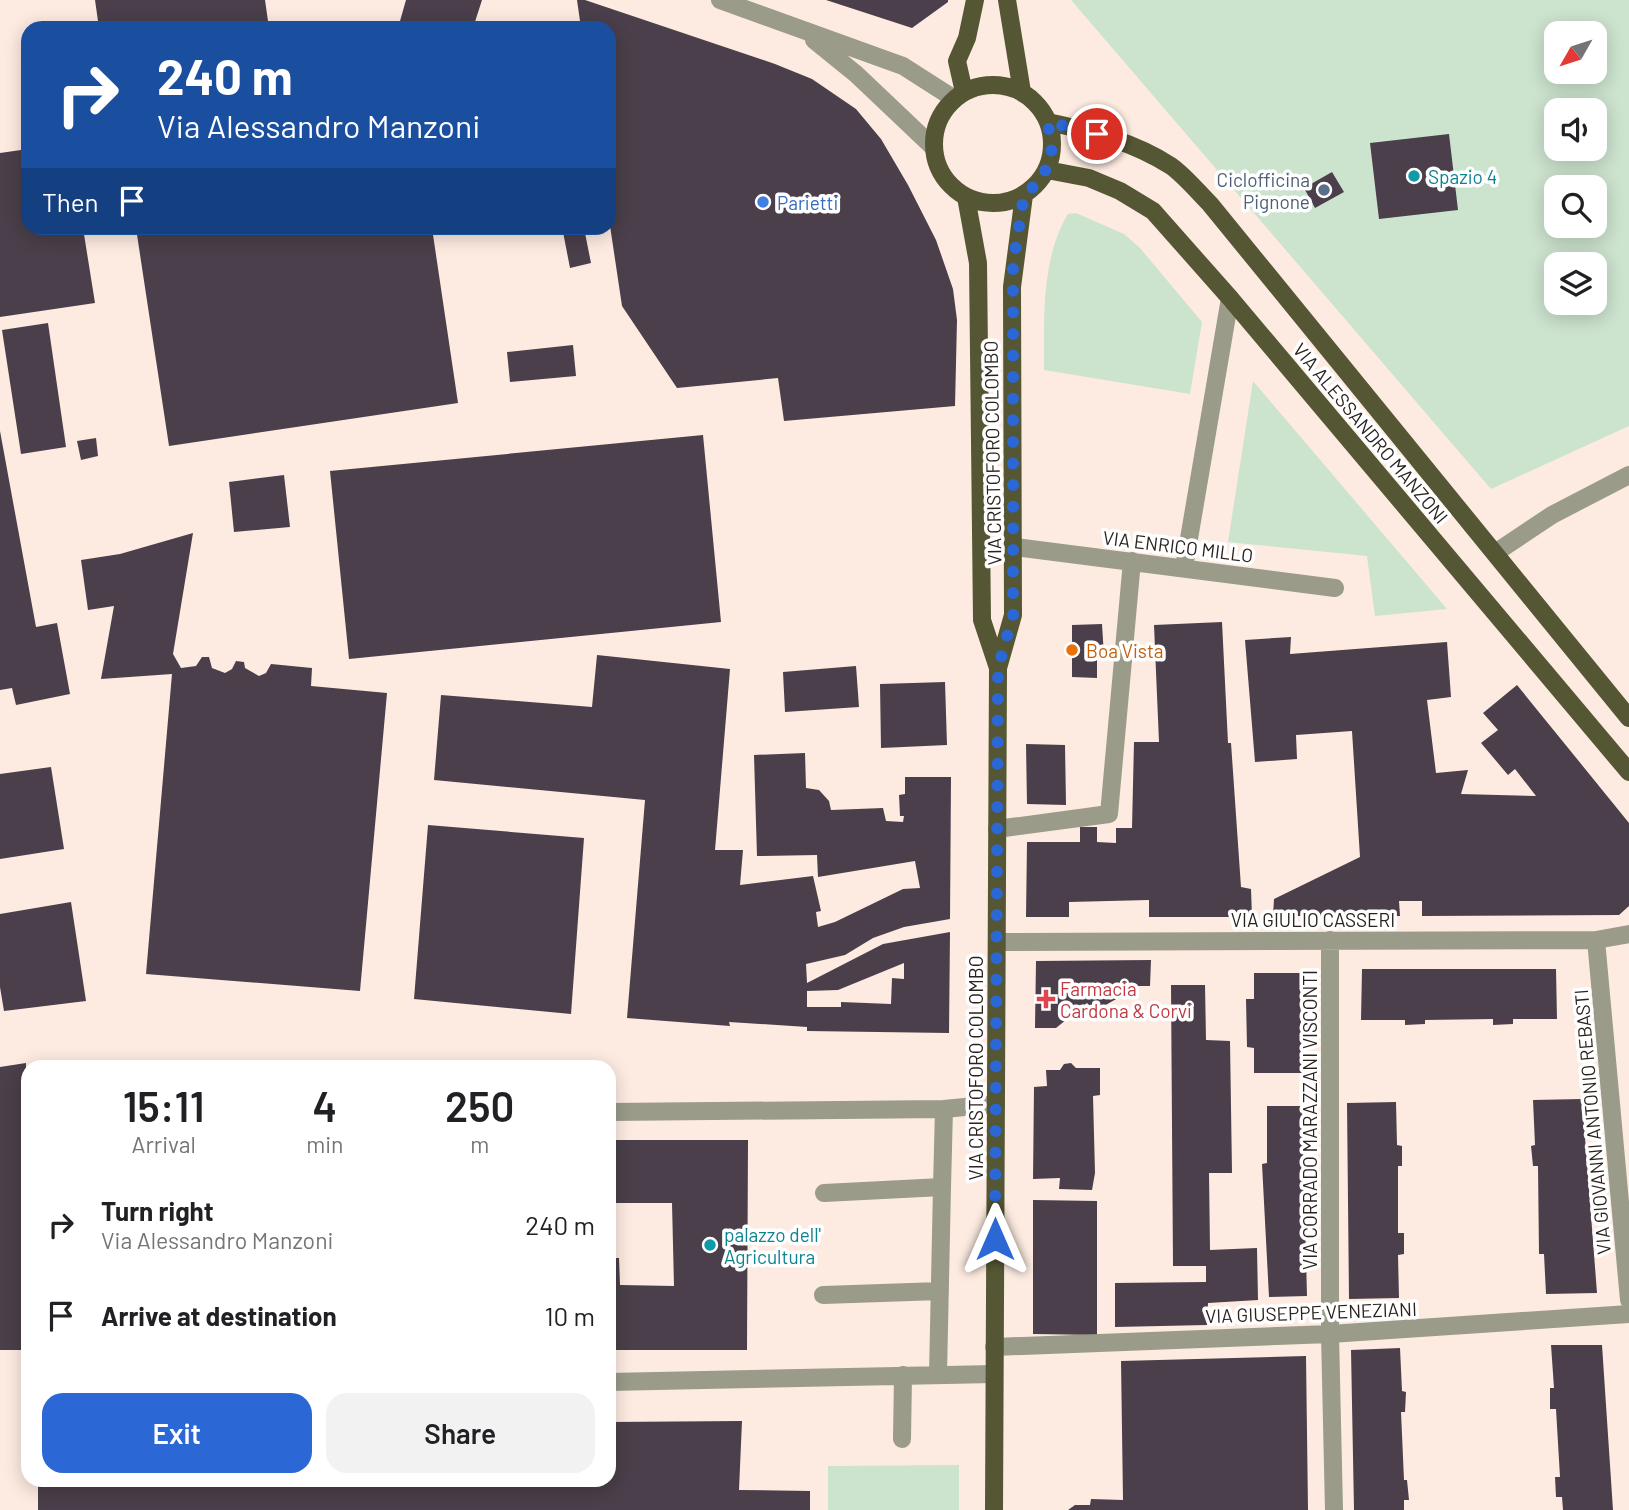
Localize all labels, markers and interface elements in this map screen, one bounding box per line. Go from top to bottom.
north arrow [1544,21,1606,84]
map controls [1544,21,1607,315]
text: 240 m [157,46,293,105]
icon: right [42,49,133,140]
button: sound [1544,98,1607,161]
pin [1067,104,1127,164]
text: Via Alessandro Manzoni [157,106,480,144]
icon: arrive [1078,115,1116,153]
place label: Spazio 4 [1428,165,1497,188]
place label: Ciclofficina Pignone [1217,168,1310,213]
marker: Spazio 4 [1406,168,1422,184]
button: search [1544,175,1607,238]
icon: arrive [113,182,151,220]
marker: Ciclofficina Pignone [1316,182,1332,198]
text: Then [42,186,99,217]
place label: Parietti [777,191,838,214]
marker: Parietti [755,194,771,210]
button: layers [1544,252,1607,315]
street label: VIA ALESSANDRO MANZONI [1289,338,1453,528]
street label: VIA CRISTOFORO COLOMBO [979,340,1005,566]
street label: VIA ENRICO MILLO [1101,525,1255,567]
place label: Boa Vista [1086,639,1164,662]
marker: Boa Vista [1064,642,1080,658]
street label: VIA GIULIO CASSERI [1231,908,1395,931]
street label: VIA CRISTOFORO COLOMBO [964,956,987,1180]
street label: VIA CORRADO MARAZZANI VISCONTI [1298,970,1321,1270]
place label: Farmacia Cardona & Corvi [1060,977,1192,1022]
street label: VIA GIOVANNI ANTONIO REBASTI [1569,988,1615,1256]
marker: Farmacia Cardona & Corvi [1038,991,1054,1007]
text: 15:11 [123,1080,205,1130]
text: 4 [313,1080,337,1130]
text: 250 [445,1080,514,1130]
text: Arrival [131,1130,196,1158]
text: min [306,1130,343,1158]
text: m [470,1130,489,1158]
text: Turn right [101,1195,214,1226]
position arrow [958,1202,1032,1276]
icon: right [42,1206,80,1244]
text: 240 m [525,1209,595,1240]
place label: palazzo dell' Agricultura [724,1223,821,1268]
text: Via Alessandro Manzoni [101,1226,333,1254]
marker: palazzo dell' Agricultura [702,1237,718,1253]
icon: arrive [42,1297,80,1335]
street label: VIA GIUSEPPE VENEZIANI [1205,1297,1417,1327]
text: Arrive at destination [101,1300,337,1331]
text: 10 m [545,1300,595,1331]
button: Exit [42,1393,312,1473]
button: Share [326,1393,595,1473]

